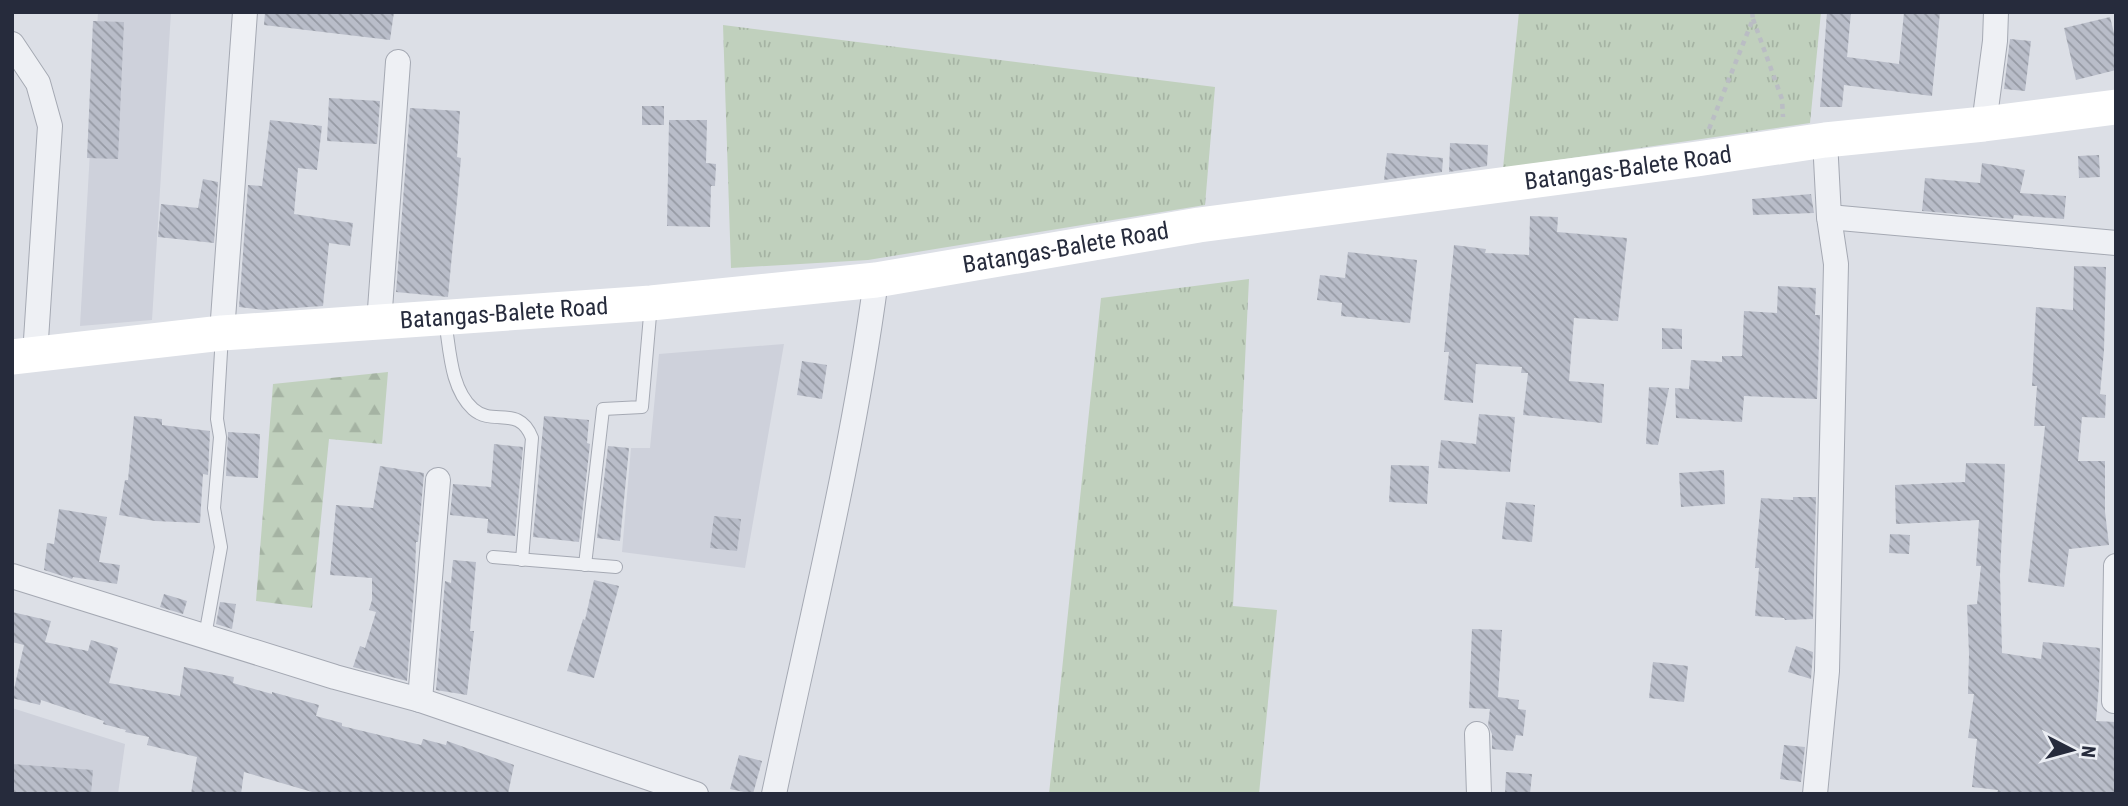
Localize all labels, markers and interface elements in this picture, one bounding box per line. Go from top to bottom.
street label: Batangas-Balete Road [1523,140,1733,196]
street label: Batangas-Balete Road [961,216,1171,279]
street label: Batangas-Balete Road [399,292,609,335]
north arrow [2037,715,2107,785]
text: N [2076,745,2100,759]

